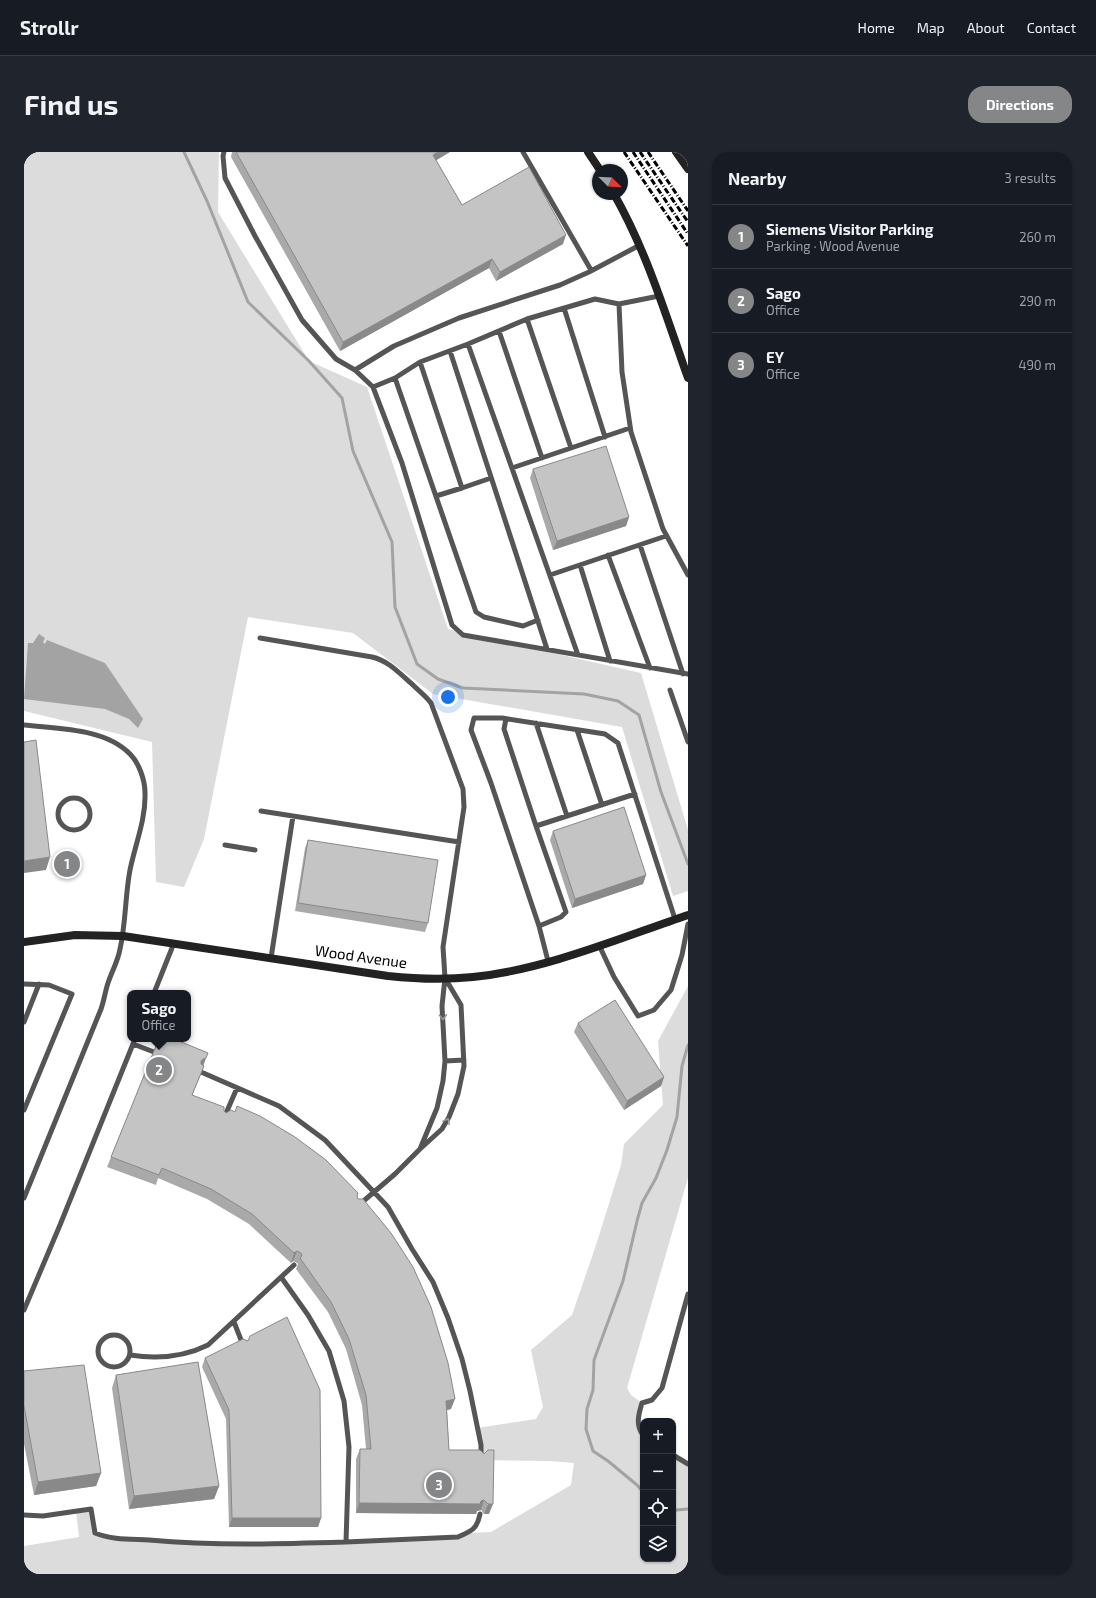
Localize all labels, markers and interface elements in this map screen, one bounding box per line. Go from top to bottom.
text: Strollr [20,16,79,39]
text: Home [858,19,895,36]
text: Map [917,19,945,36]
text: About [967,19,1005,36]
text: Contact [1027,19,1076,36]
button: Directions [968,86,1072,123]
text: Find us [24,87,118,121]
north arrow [592,164,628,200]
text: Nearby [728,168,786,188]
text: 3 results [1005,170,1056,186]
text: Siemens Visitor Parking [766,220,934,238]
text: 1 [738,229,744,245]
text: 260 m [1019,229,1056,245]
text: Parking · Wood Avenue [766,238,900,254]
text: Sago [766,284,801,302]
text: 2 [737,293,745,309]
text: 290 m [1019,293,1056,309]
text: Office [766,302,800,318]
text: EY [766,348,784,366]
text: 3 [737,357,745,373]
text: 490 m [1018,357,1056,373]
text: Office [766,366,800,382]
your location [438,687,458,707]
pin: 1 [54,849,80,879]
street label: Wood Avenue [314,941,408,971]
popup [127,990,191,1042]
text: Sago [142,999,176,1017]
one-way arrow [438,1014,447,1020]
text: Office [142,1017,176,1033]
pin: 2 [146,1055,172,1085]
one-way arrow [442,1118,449,1125]
map controls [640,1418,676,1562]
button: + [640,1418,676,1454]
button: − [640,1454,676,1490]
pin: 3 [426,1470,452,1500]
button: locate [640,1490,676,1526]
button: layers [640,1526,676,1562]

